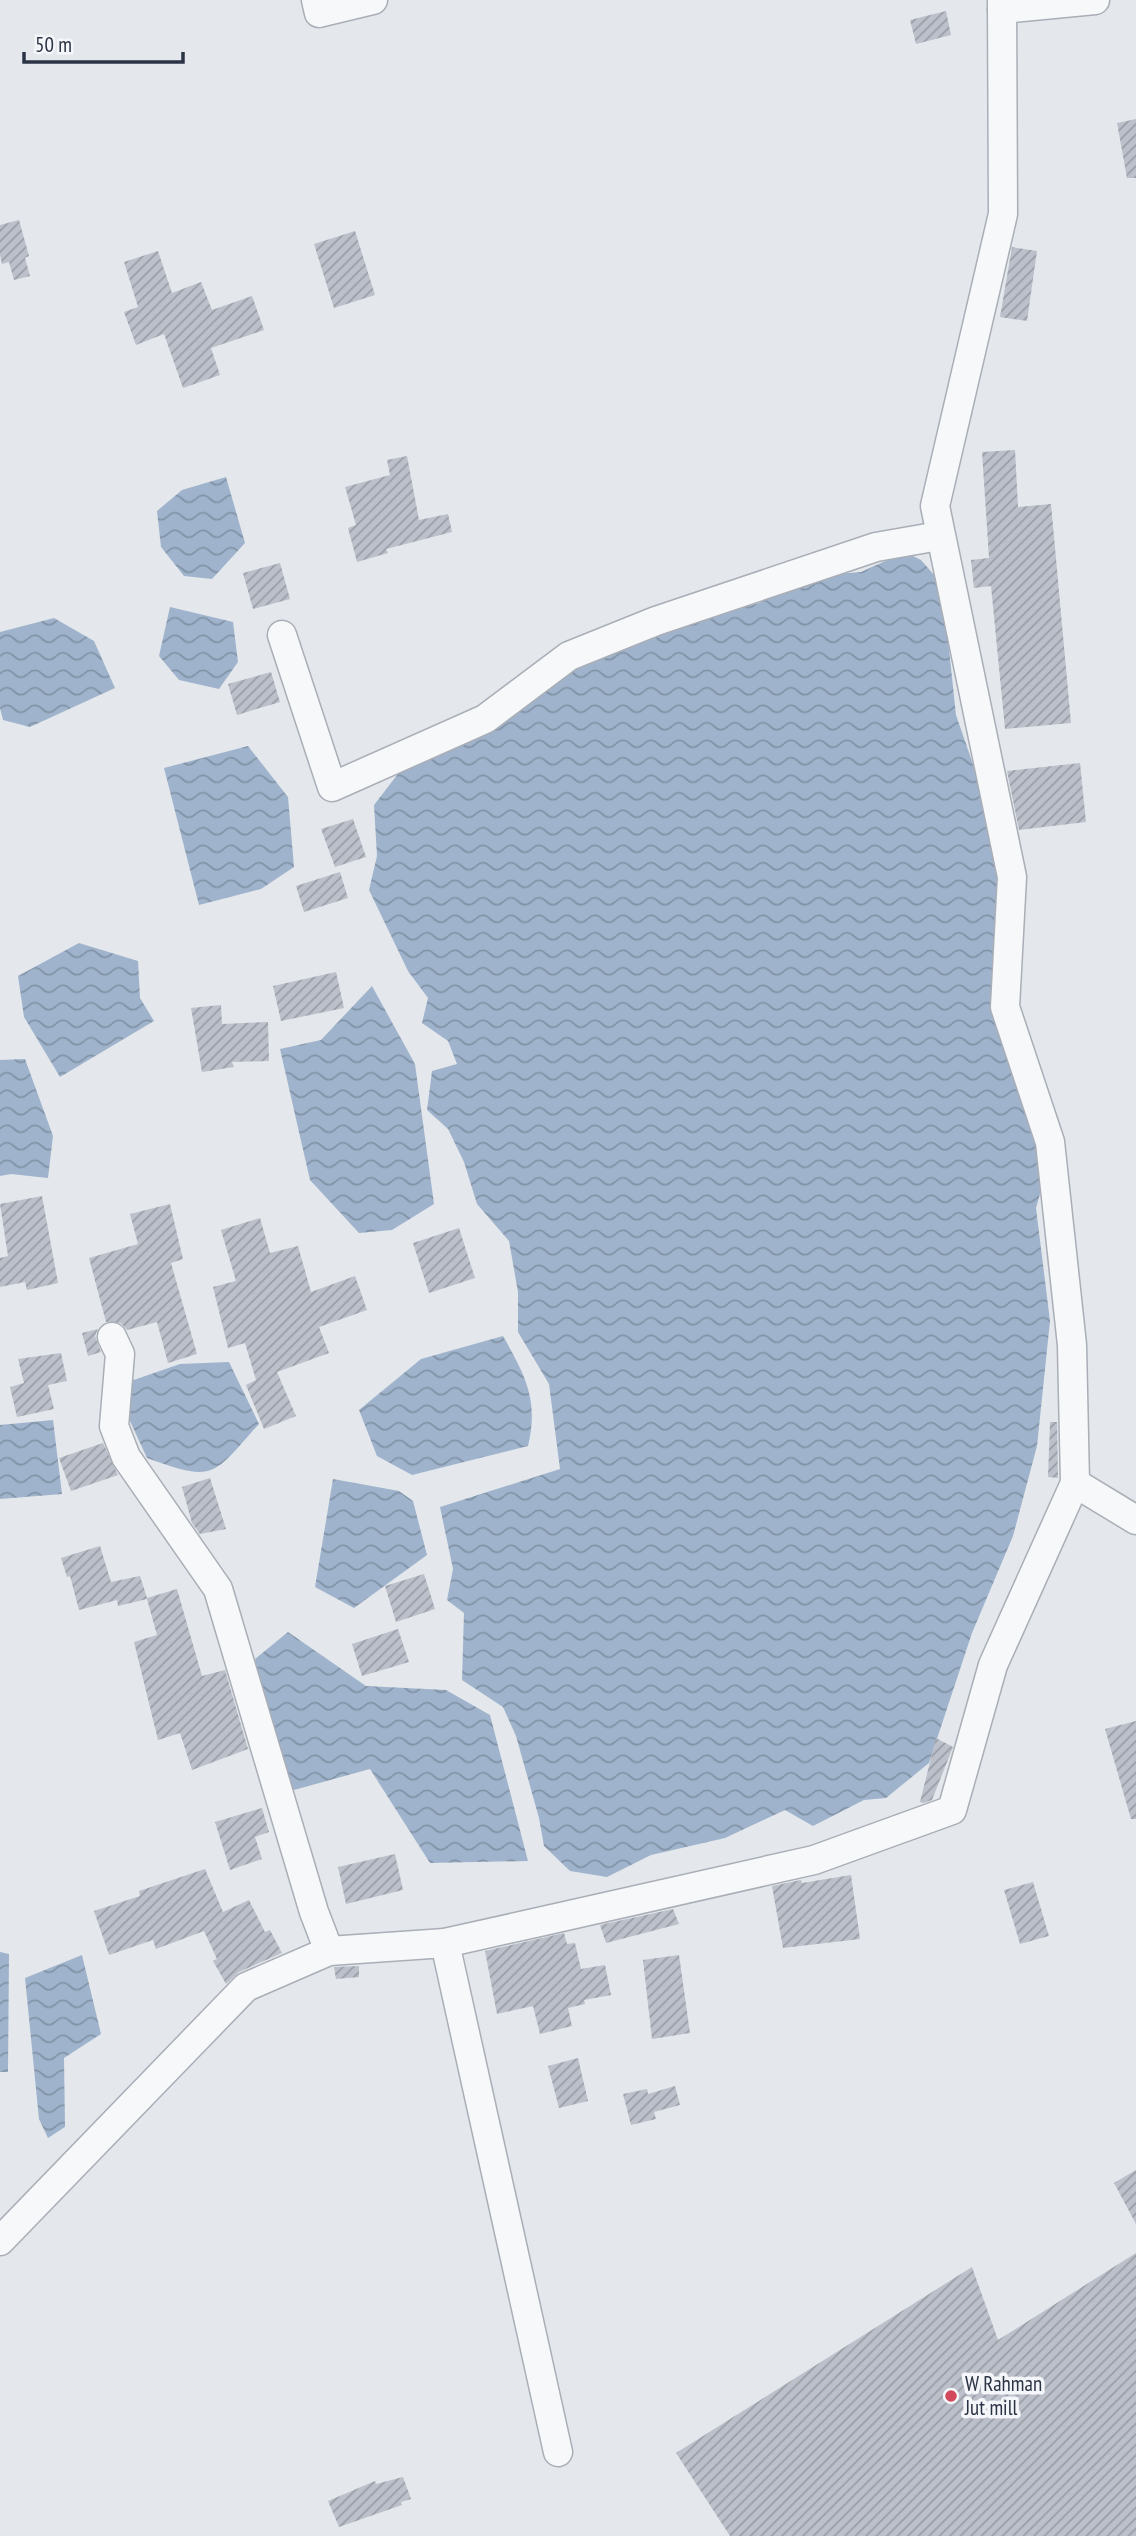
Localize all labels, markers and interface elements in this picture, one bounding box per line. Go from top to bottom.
scale bar [24,21,184,65]
text: 50 m [35,31,72,58]
place label: W Rahman Jut mill [964,2370,1042,2421]
marker: W Rahman Jut mill [943,2388,959,2404]

